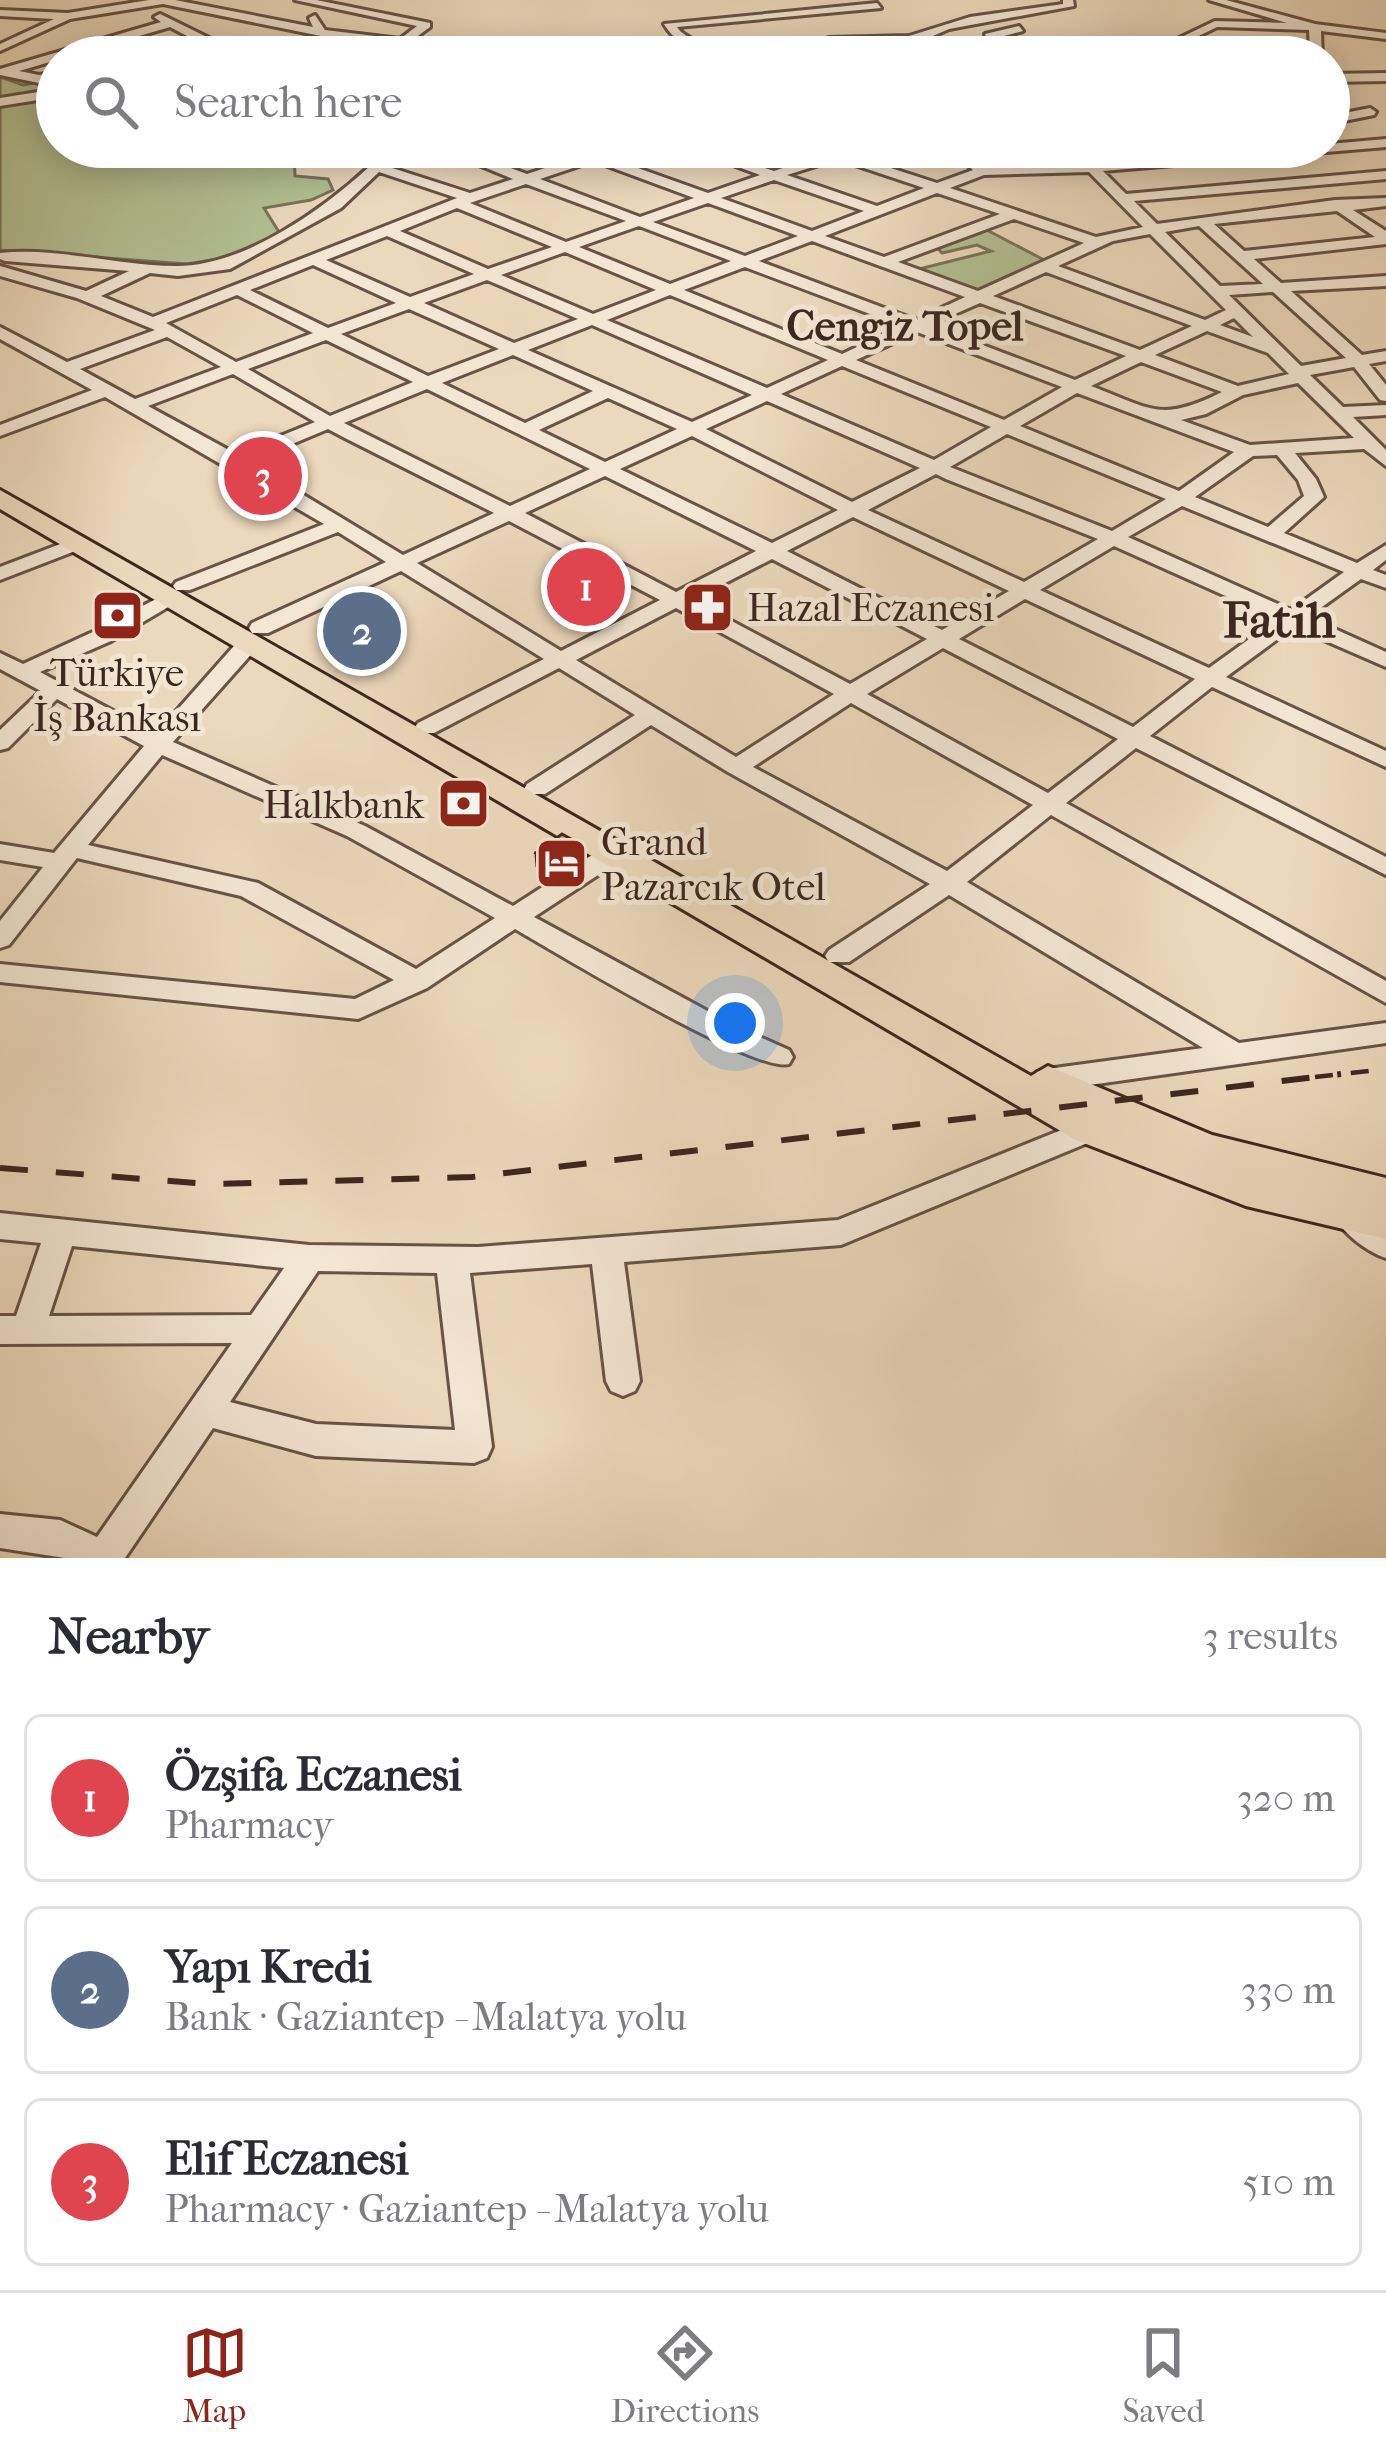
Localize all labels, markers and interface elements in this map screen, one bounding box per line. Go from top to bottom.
search box [36,36,1350,168]
icon: search [78,69,144,135]
text: Search here [174,76,402,129]
district label: Cengiz Topel [787,302,1024,351]
pin: 3 [224,431,302,521]
pin: 1 [547,542,625,632]
pharmacy icon: Hazal Eczanesi [680,579,736,635]
place label: Hazal Eczanesi [747,585,995,631]
pin: 2 [323,586,401,676]
bank icon: Türkiye İş Bankası [89,587,145,643]
district label: Fatih [1223,590,1336,650]
place label: Türkiye İş Bankası [33,650,201,741]
bank icon: Halkbank [435,776,491,832]
place label: Halkbank [263,782,425,828]
place label: Grand Pazarcık Otel [601,819,826,910]
hotel icon: Grand Pazarcık Otel [534,835,590,891]
your location [705,993,765,1053]
text: Nearby [48,1606,209,1666]
text: 3 results [1203,1613,1338,1659]
text: Özşifa Eczanesi [165,1749,462,1802]
text: 1 [83,1775,97,1821]
text: 320 m [1237,1775,1335,1821]
text: Pharmacy [165,1802,333,1848]
text: Yapı Kredi [165,1941,372,1994]
text: 2 [80,1967,100,2013]
text: 330 m [1241,1967,1335,2013]
text: Bank · Gaziantep - Malatya yolu [165,1994,687,2040]
text: Elif Eczanesi [165,2133,409,2186]
text: 3 [82,2159,98,2205]
text: 510 m [1242,2159,1335,2205]
text: Pharmacy · Gaziantep - Malatya yolu [165,2186,769,2232]
tab: Map [182,2320,248,2431]
tab: Directions [611,2320,759,2431]
tab: Saved [1123,2320,1204,2431]

